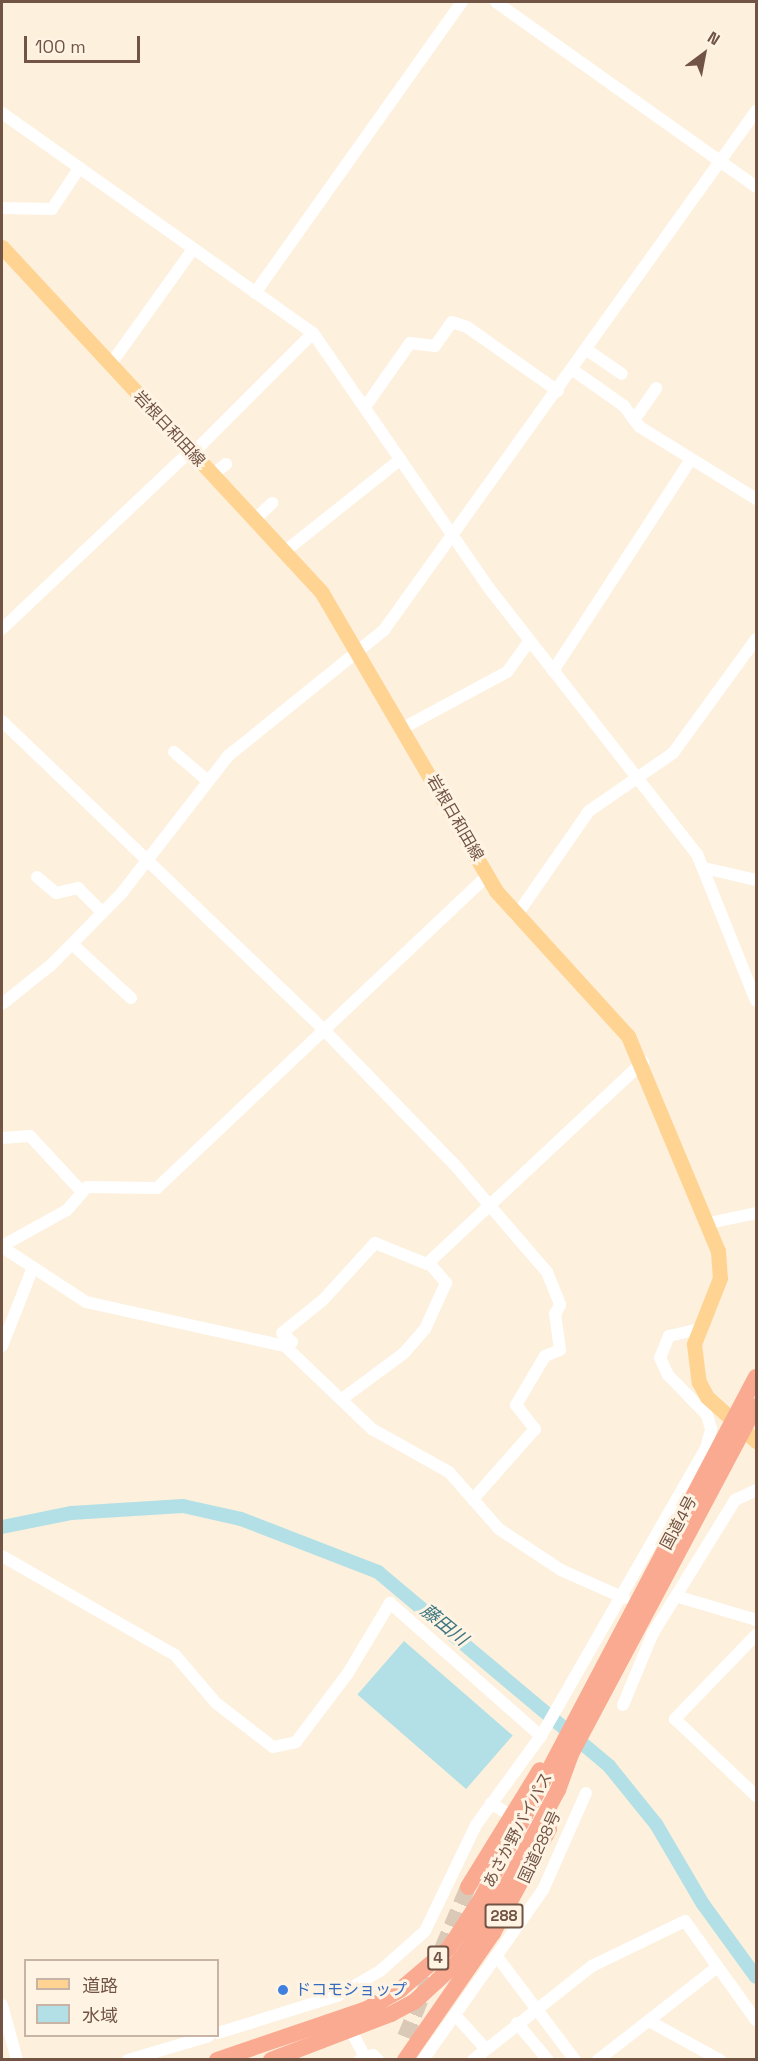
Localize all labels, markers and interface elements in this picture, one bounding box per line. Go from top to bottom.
scale bar [27,24,142,62]
north arrow [674,24,734,84]
text: N [704,27,724,50]
text: 100 m [35,35,86,58]
street label: 岩根日和田線 [129,387,209,471]
street label: 岩根日和田線 [423,772,487,864]
street label: 国道4号 [657,1493,701,1553]
water label: 藤田川 [416,1600,472,1650]
street label: あさか野バイパス [479,1769,557,1891]
street label: 国道288号 [515,1808,565,1886]
road number: 288 [484,1904,524,1928]
road number: 4 [426,1946,450,1970]
legend [24,1959,219,2037]
text: 道路 [82,1974,118,1997]
place label: ドコモショップ [295,1980,407,2000]
marker: ドコモショップ [276,1983,290,1997]
text: 水域 [82,2004,118,2027]

